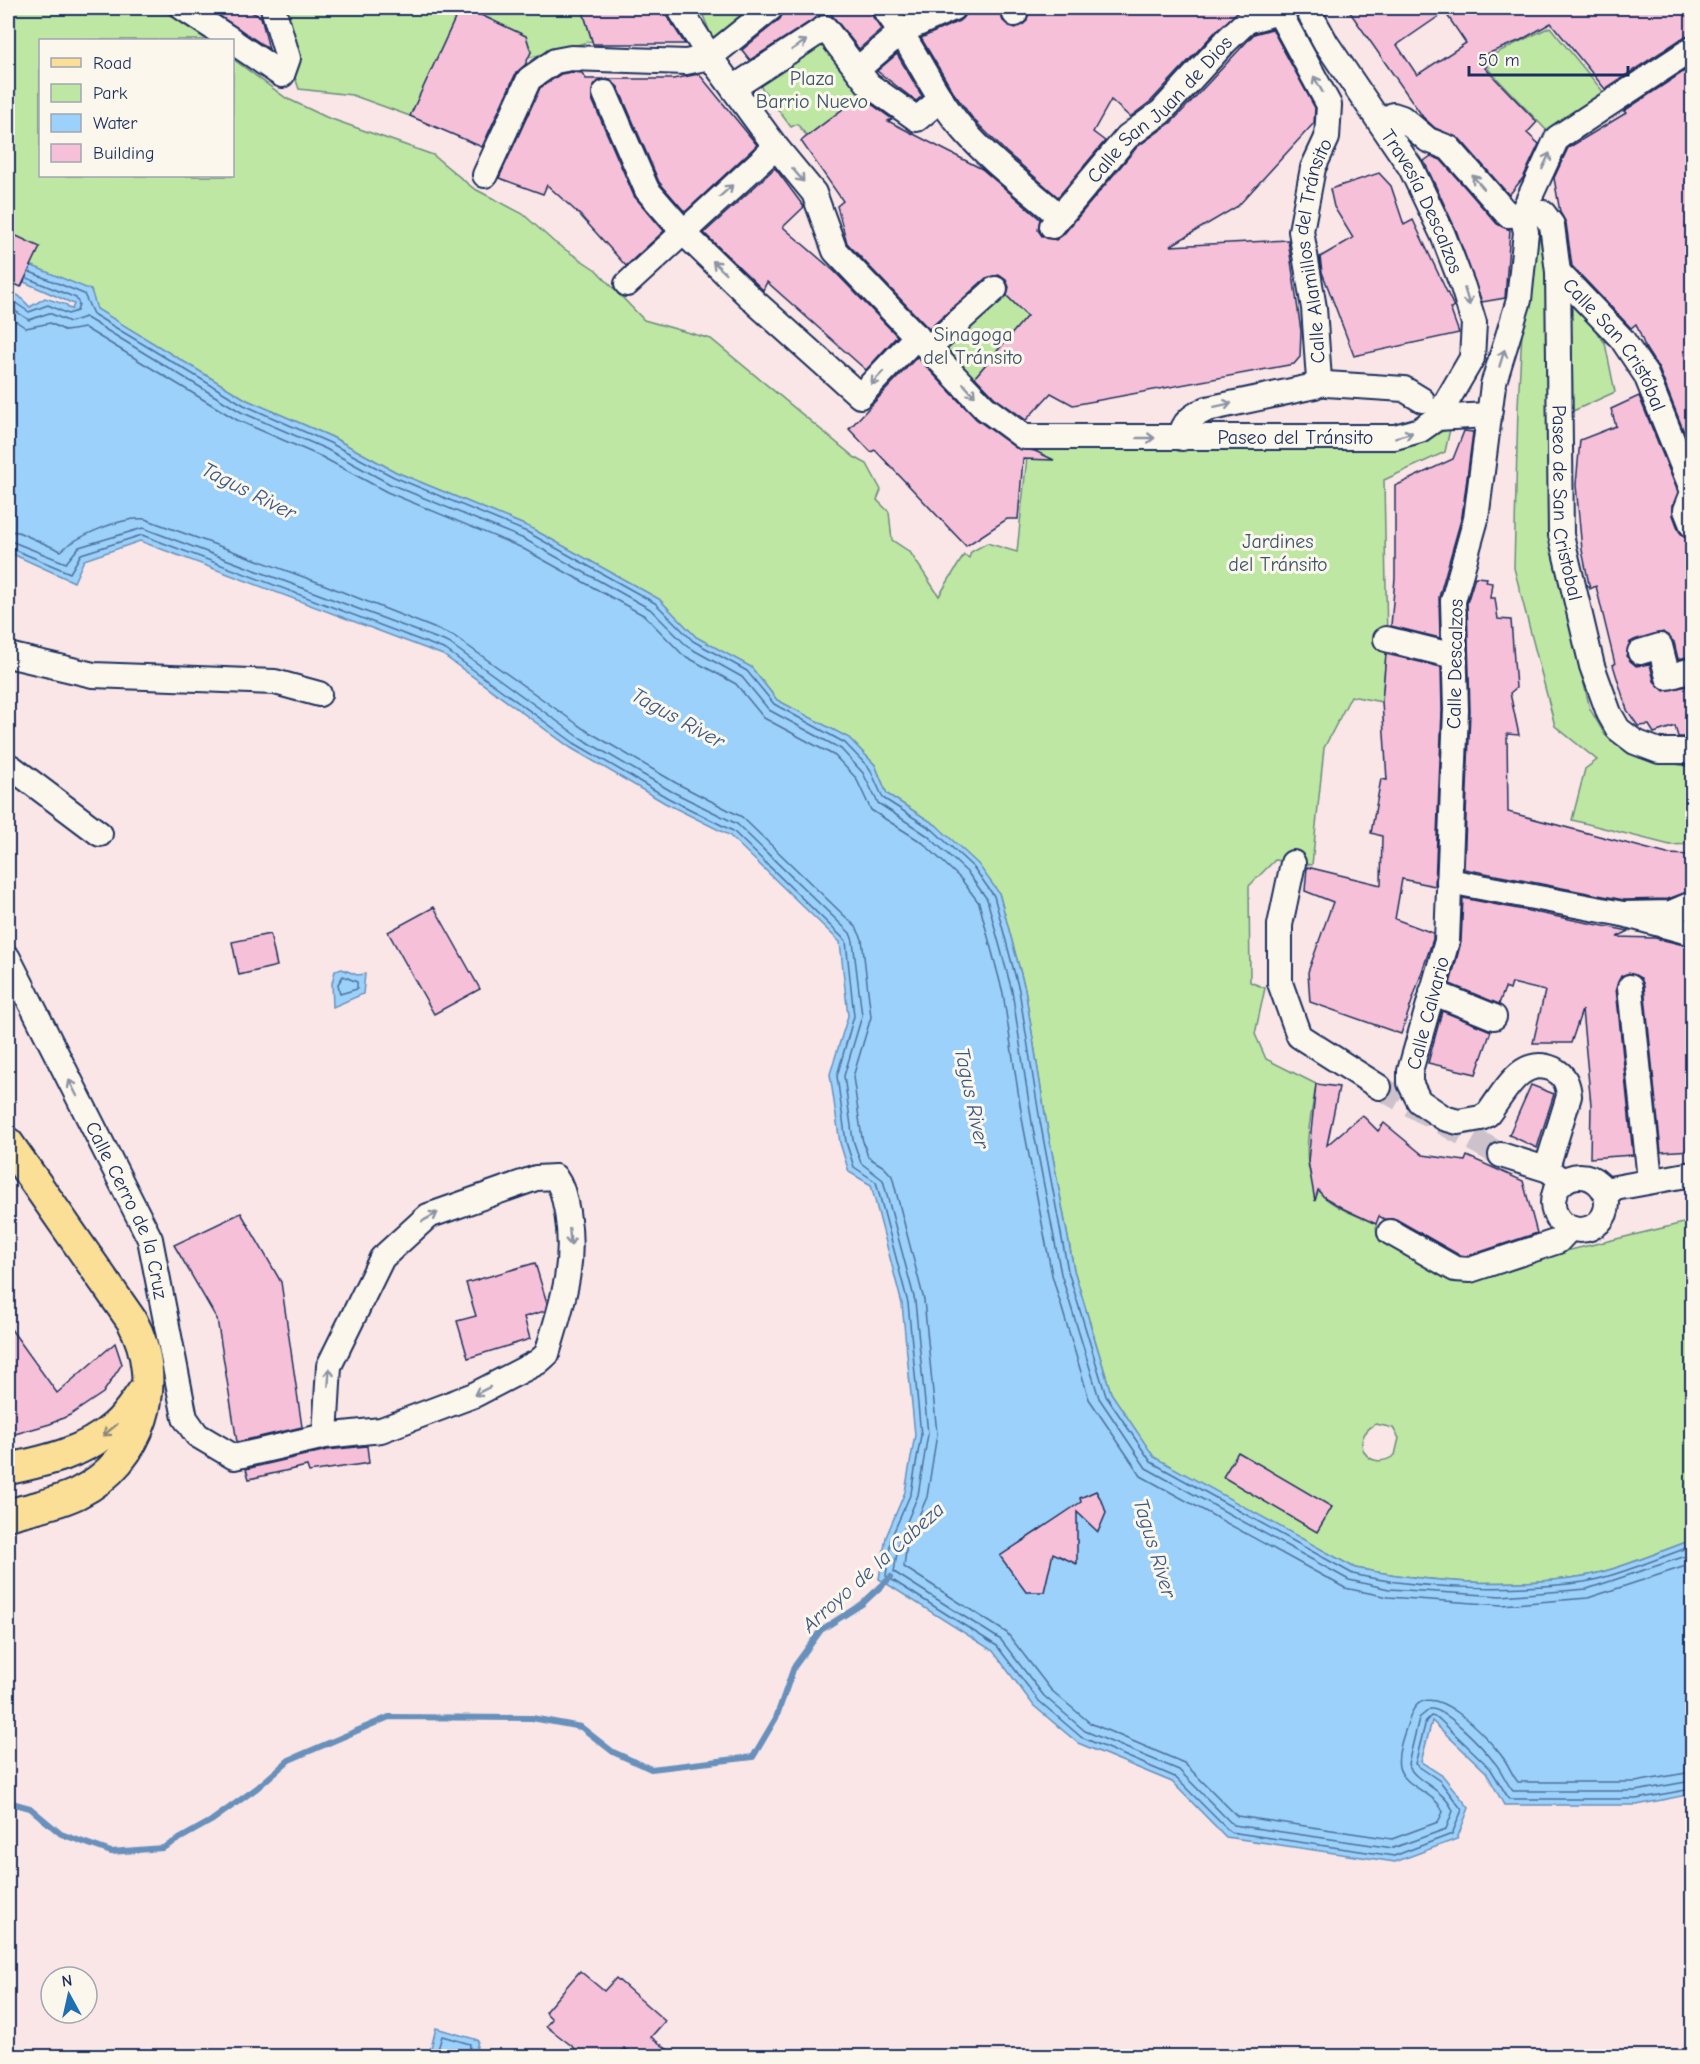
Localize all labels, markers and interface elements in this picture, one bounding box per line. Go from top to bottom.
street label: Calle San Juan de Dios [1082,31,1237,188]
one-way arrow [790,38,807,50]
legend [39,39,234,177]
scale bar [1469,39,1628,77]
text: 50 m [1478,50,1520,71]
text: Road [93,53,132,74]
park label: Plaza Barrio Nuevo [756,67,868,113]
one-way arrow [1312,76,1323,94]
text: Park [93,83,128,104]
text: Water [93,113,138,134]
street label: Travesía Descalzos [1377,125,1468,276]
street label: Calle Alamillos del Tránsito [1289,135,1337,364]
text: Building [93,143,155,164]
one-way arrow [1541,153,1553,171]
one-way arrow [792,166,805,182]
one-way arrow [1472,174,1485,190]
one-way arrow [718,184,733,198]
one-way arrow [711,260,726,274]
street label: Calle San Cristóbal [1558,273,1671,414]
one-way arrow [1462,287,1473,306]
park label: Sinagoga del Tránsito [923,323,1023,369]
one-way arrow [1497,349,1508,368]
one-way arrow [870,371,884,386]
one-way arrow [962,382,976,397]
one-way arrow [1213,399,1232,411]
street label: Paseo de San Cristobal [1548,405,1588,603]
street label: Paseo del Tránsito [1217,426,1373,449]
one-way arrow [1394,428,1413,440]
one-way arrow [1136,432,1156,444]
water label: Tagus River [198,457,302,526]
park label: Jardines del Tránsito [1228,530,1328,576]
street label: Calle Descalzos [1442,599,1468,729]
water label: Tagus River [627,683,730,754]
street label: Calle Calvario [1402,954,1454,1072]
water label: Tagus River [950,1045,995,1152]
one-way arrow [67,1079,79,1097]
street label: Calle Cerro de la Cruz [81,1117,173,1301]
one-way arrow [421,1211,438,1223]
one-way arrow [565,1227,576,1246]
one-way arrow [323,1368,334,1388]
one-way arrow [474,1386,492,1397]
one-way arrow [103,1423,119,1436]
water label: Tagus River [1129,1495,1182,1602]
water label: Arroyo de la Cabeza [796,1497,949,1638]
north arrow [39,1965,99,2025]
text: N [61,1971,73,1991]

